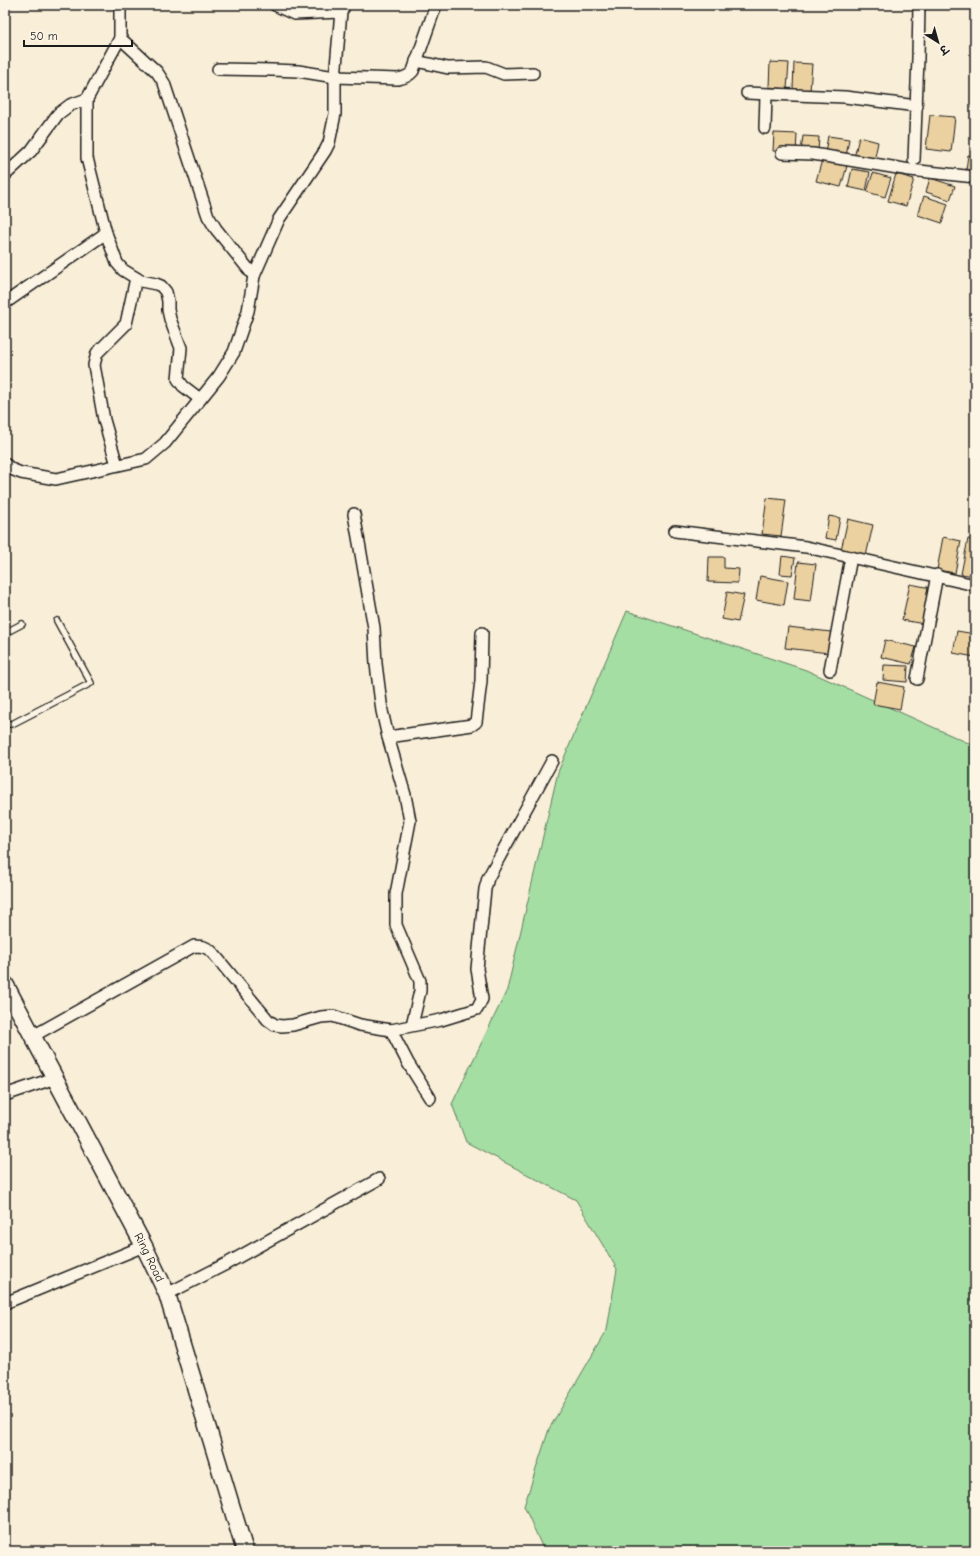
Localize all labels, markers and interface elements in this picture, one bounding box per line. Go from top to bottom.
scale bar [24,22,132,48]
north arrow [918,22,958,62]
text: 50 m [30,29,58,43]
text: उ [936,42,951,58]
street label: Ring Road [131,1230,167,1284]

